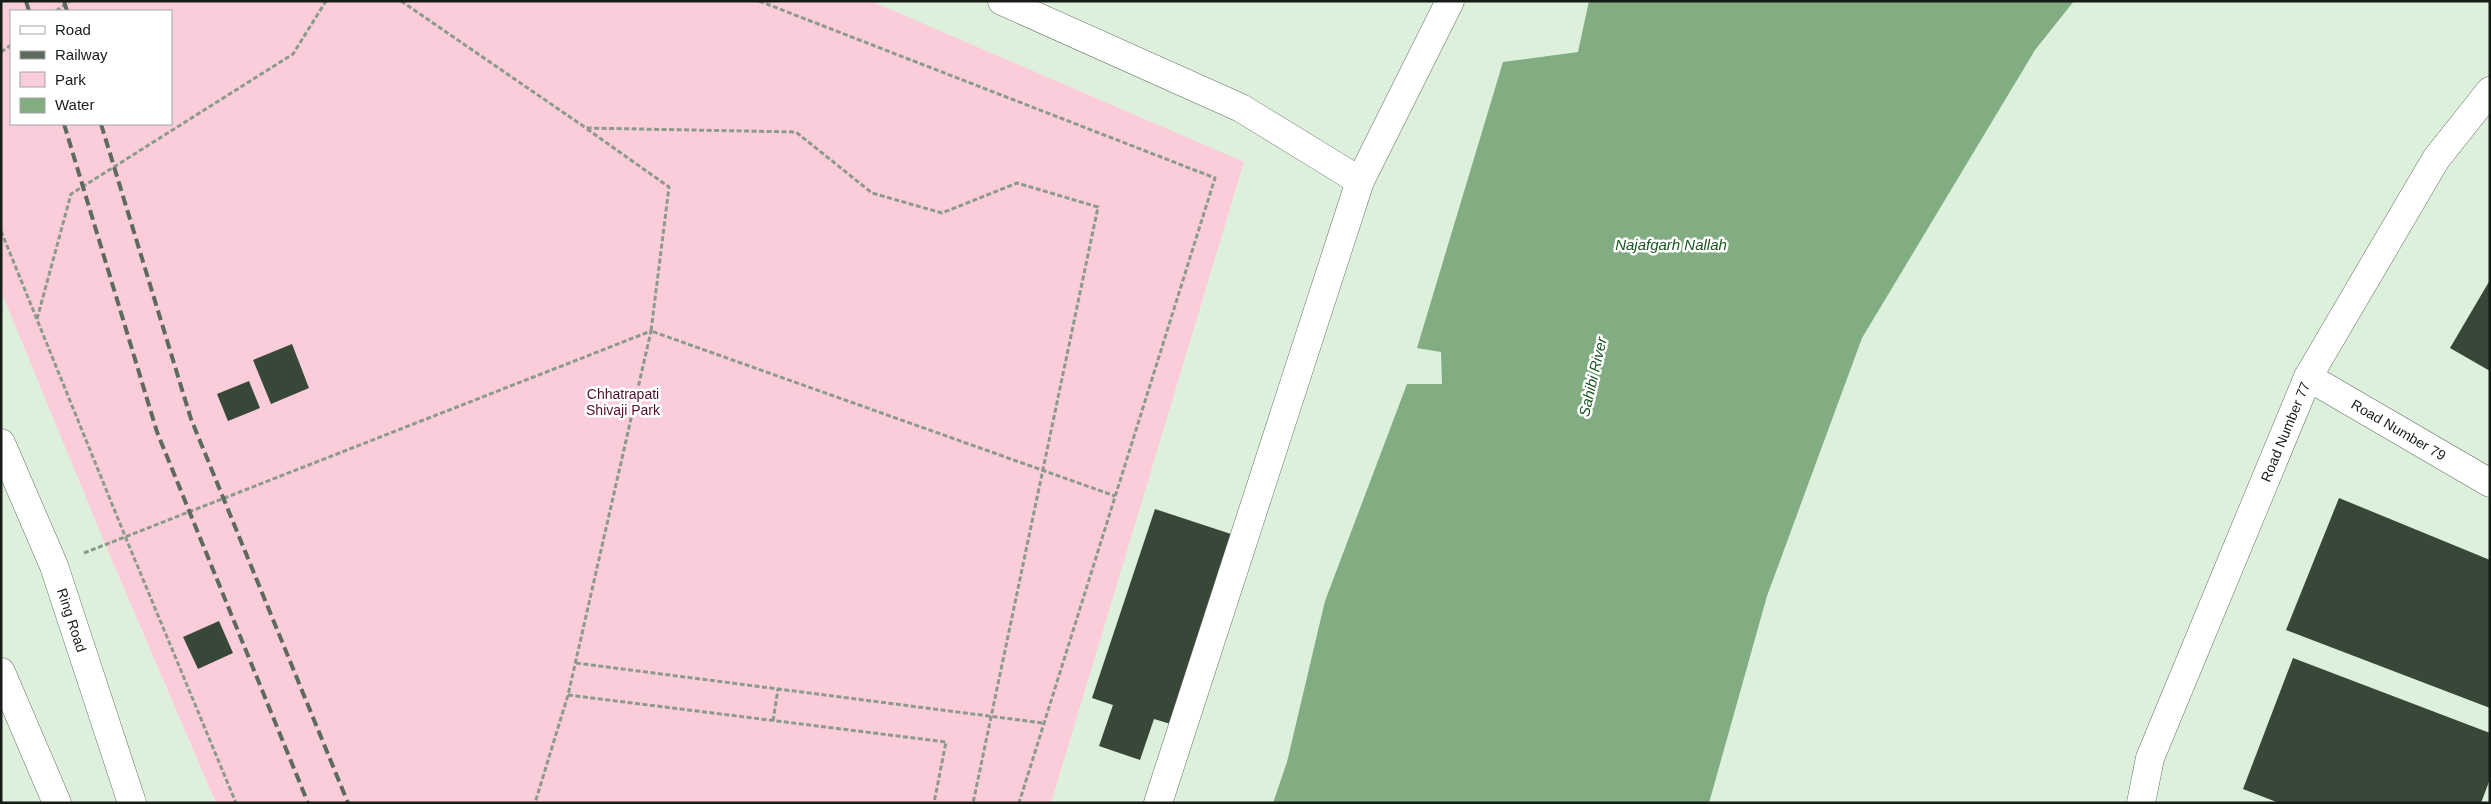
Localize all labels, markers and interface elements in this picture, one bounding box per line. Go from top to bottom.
legend [10,10,172,125]
text: Road [55,21,91,38]
text: Railway [55,46,108,63]
text: Park [55,71,86,88]
text: Water [55,96,94,113]
water label: Najafgarh Nallah [1615,236,1727,253]
water label: Sahibi River [1575,335,1610,418]
street label: Road Number 77 [2257,379,2313,484]
park label: Chhatrapati Shivaji Park [586,386,661,418]
street label: Road Number 79 [2349,396,2449,464]
street label: Ring Road [54,586,90,654]

